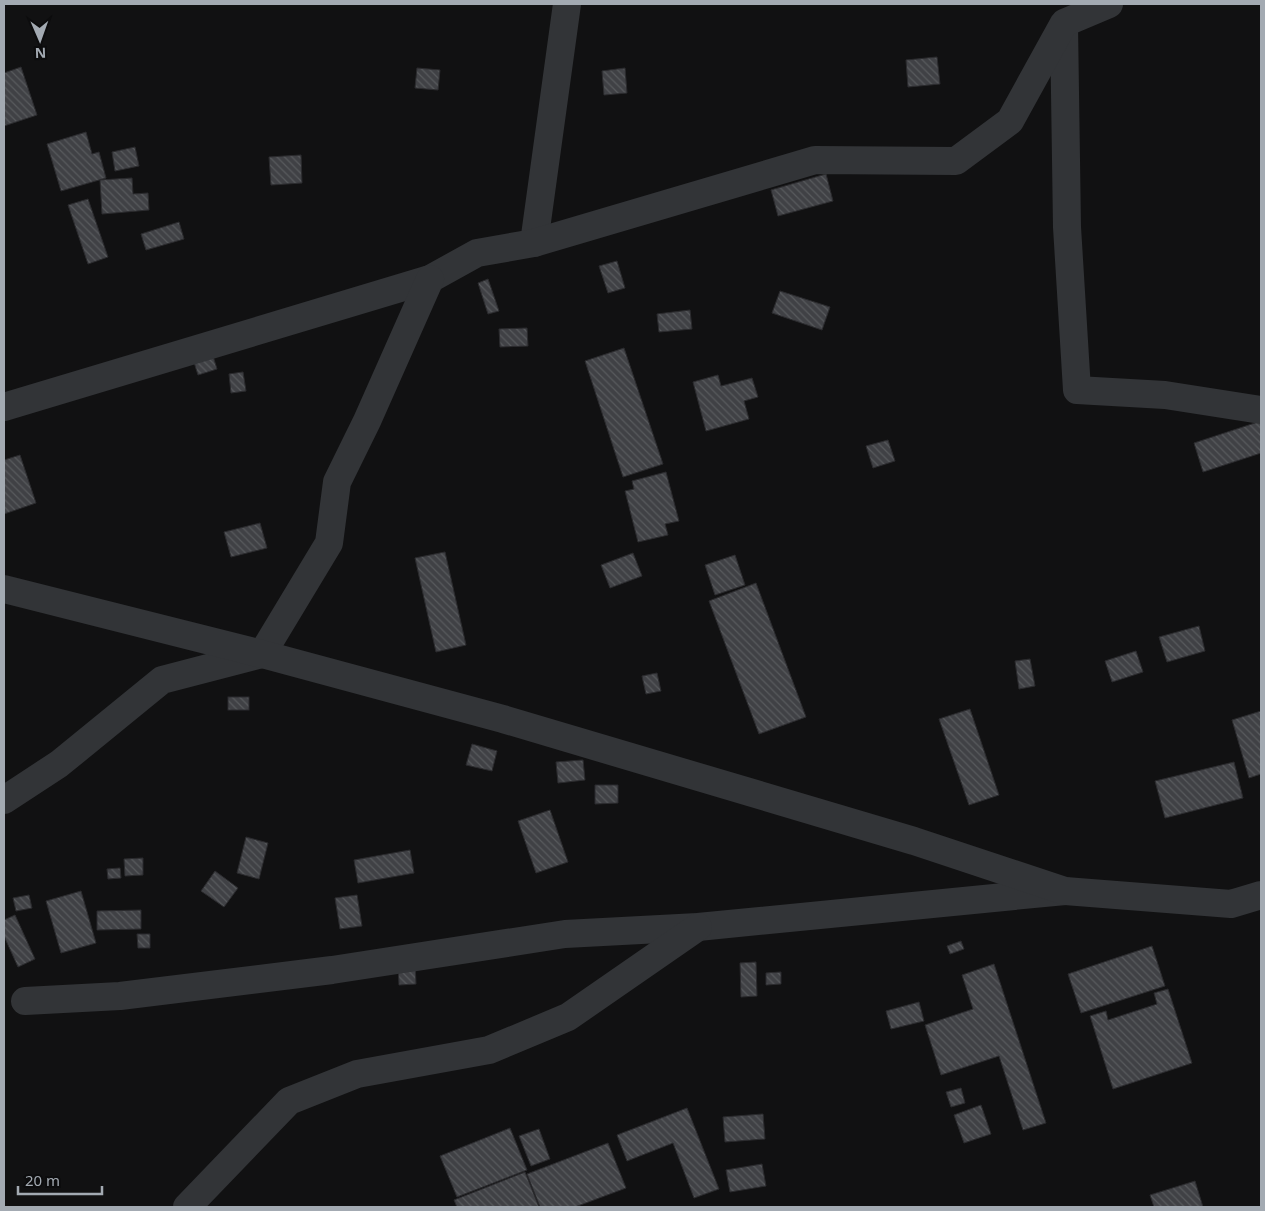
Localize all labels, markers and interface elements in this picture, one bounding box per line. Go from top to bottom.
north arrow [15,15,65,65]
text: N [34,44,46,63]
scale bar [18,1164,101,1196]
text: 20 m [25,1170,60,1190]

